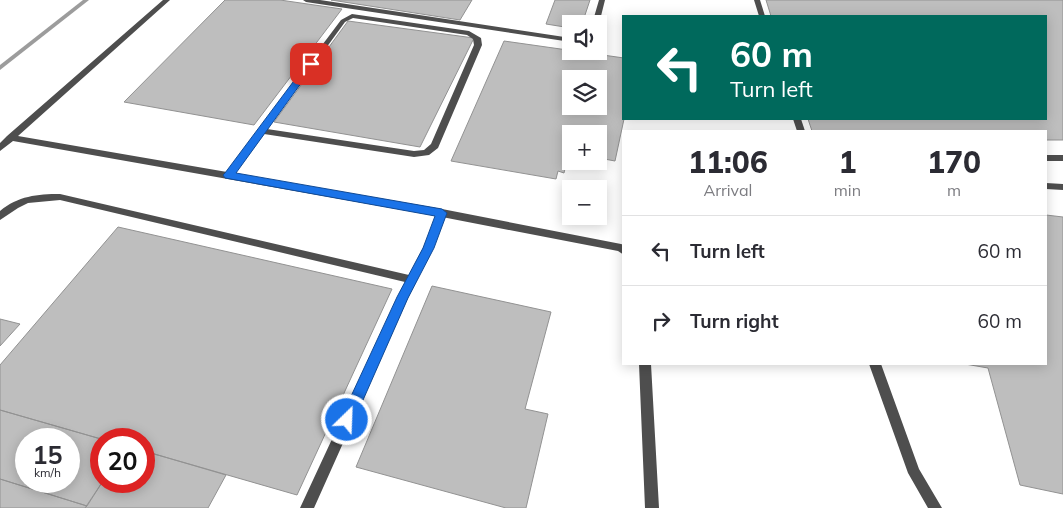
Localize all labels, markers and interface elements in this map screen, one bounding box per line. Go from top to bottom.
map controls [562,15,607,225]
button: sound [562,15,607,60]
text: 60 m [730,32,813,76]
icon: left [647,35,712,100]
pin [290,43,332,85]
icon: arrive [297,50,325,78]
button: layers [562,70,607,115]
text: Turn left [730,75,813,103]
button: + [562,125,607,170]
text: 11:06 [688,143,768,181]
text: 1 [838,143,856,181]
text: 170 [927,143,981,181]
button: − [562,180,607,225]
text: Arrival [703,180,752,200]
text: min [834,180,861,200]
text: m [947,180,961,200]
icon: left [647,237,675,265]
text: Turn left [690,239,765,263]
text: 60 m [978,239,1022,263]
icon: right [647,307,675,335]
text: Turn right [690,309,779,333]
text: 60 m [978,309,1022,333]
position arrow [320,393,372,445]
speed limit sign: 20 [90,428,155,493]
text: 15 [32,439,63,470]
text: km/h [34,465,61,480]

